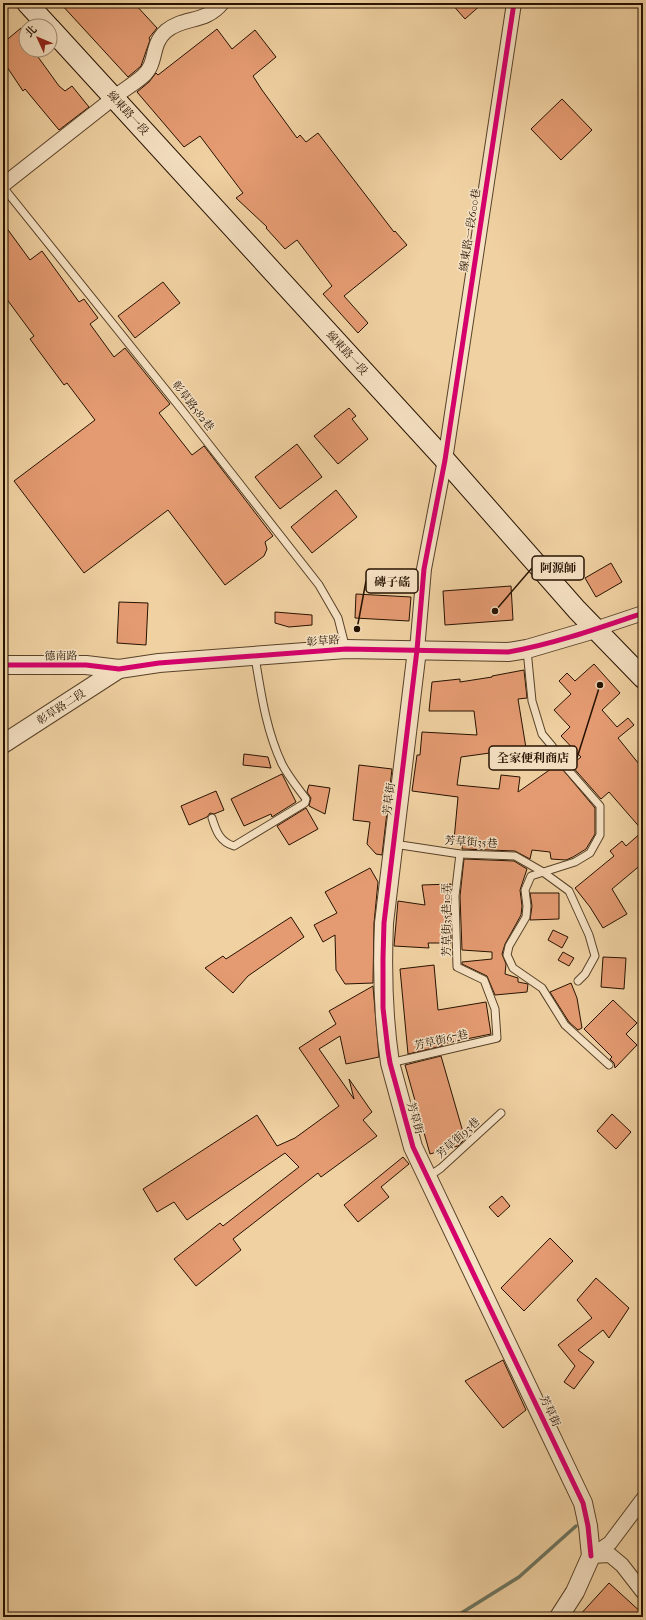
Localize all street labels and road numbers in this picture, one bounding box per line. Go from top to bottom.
street label: 線東路一段 [105,88,151,138]
street label: 線東路一段600巷 [457,187,483,273]
street label: 線東路一段 [324,328,370,378]
street label: 彰草路582巷 [169,378,217,434]
street label: 彰草路 [306,633,340,649]
street label: 德南路 [44,649,78,663]
street label: 彰草路二段 [34,687,88,727]
street label: 芳草街 [381,782,397,816]
street label: 芳草街35巷 [444,834,498,850]
street label: 芳草街35巷10弄 [440,883,453,957]
street label: 芳草街67巷 [413,1027,469,1053]
street label: 芳草街 [404,1100,426,1136]
street label: 芳草街93巷 [433,1115,483,1161]
street label: 芳草街 [537,1393,563,1429]

